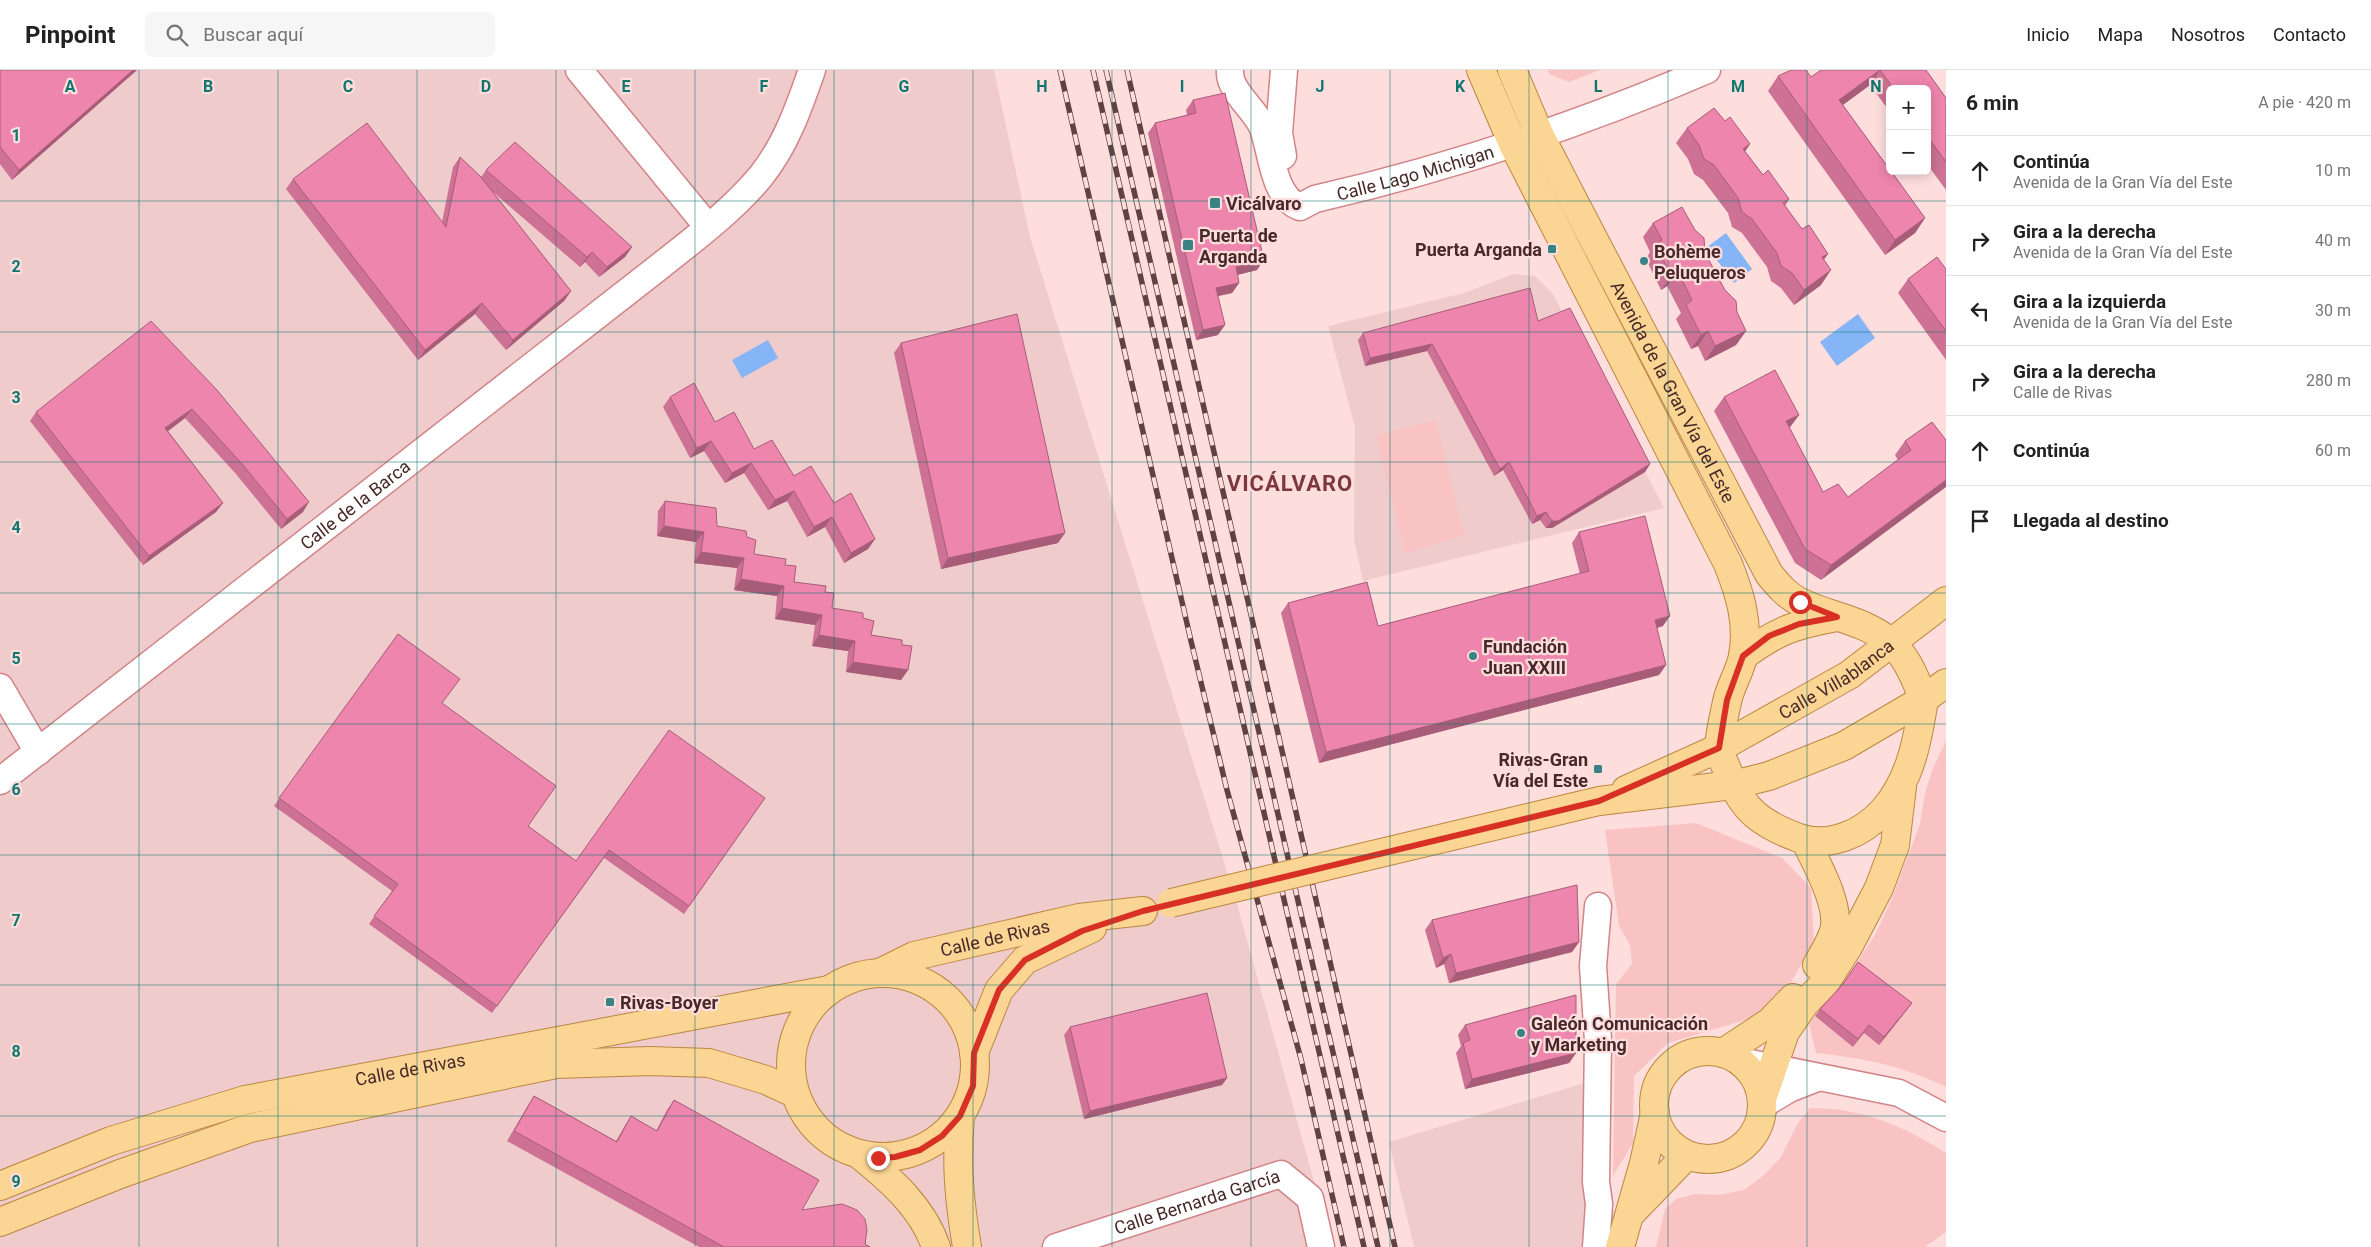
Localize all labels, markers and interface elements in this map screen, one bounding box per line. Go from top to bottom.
search box [145,12,495,57]
text: Pinpoint [25,21,115,49]
icon: search [163,21,191,49]
text: Buscar aquí [203,23,303,46]
text: Inicio [2026,24,2070,45]
text: Mapa [2098,24,2143,45]
text: Nosotros [2171,24,2245,45]
text: Contacto [2273,24,2346,45]
text: A [65,77,76,96]
text: B [203,77,213,96]
text: C [343,77,353,96]
text: D [481,77,491,96]
text: E [622,77,631,96]
text: F [760,77,769,96]
text: G [899,77,910,96]
text: H [1036,77,1048,96]
text: I [1180,77,1184,96]
text: J [1316,77,1324,96]
text: K [1455,77,1466,96]
text: L [1594,77,1603,96]
text: M [1731,77,1745,96]
text: N [1870,77,1882,96]
map controls [1886,85,1931,175]
button: + [1886,85,1931,130]
text: 6 min [1966,91,2019,115]
text: A pie · 420 m [2258,93,2351,112]
text: 1 [11,126,21,145]
button: − [1886,130,1931,175]
street label: Calle Lago Michigan [1334,140,1496,204]
text: Continúa [2013,150,2090,173]
icon: ahead [1966,157,1994,185]
text: 10 m [2315,161,2351,180]
text: Avenida de la Gran Vía del Este [2013,173,2232,192]
place label: Vicálvaro [1226,193,1301,214]
marker: Vicálvaro [1208,196,1222,210]
text: Gira a la derecha [2013,220,2156,243]
place label: Puerta de Arganda [1199,225,1278,267]
icon: right [1966,227,1994,255]
text: 40 m [2315,231,2351,250]
marker: Puerta de Arganda [1181,238,1195,252]
place label: Puerta Arganda [1415,239,1542,260]
place label: Bohème Peluqueros [1654,241,1746,283]
marker: Puerta Arganda [1546,243,1558,255]
text: Avenida de la Gran Vía del Este [2013,243,2232,262]
marker: Bohème Peluqueros [1638,255,1650,267]
text: 2 [11,257,21,276]
street label: Avenida de la Gran Vía del Este [1607,277,1740,506]
text: Gira a la izquierda [2013,290,2166,313]
icon: left [1966,297,1994,325]
text: 30 m [2315,301,2351,320]
text: Avenida de la Gran Vía del Este [2013,313,2232,332]
text: Gira a la derecha [2013,360,2156,383]
icon: right [1966,367,1994,395]
text: 280 m [2306,371,2351,390]
text: Calle de Rivas [2013,383,2112,402]
text: 3 [11,388,21,407]
icon: ahead [1966,437,1994,465]
text: Continúa [2013,439,2090,462]
text: 60 m [2315,441,2351,460]
street label: Calle de la Barca [296,455,414,554]
district label: VICÁLVARO [1227,471,1353,496]
icon: arrive [1966,507,1994,535]
text: Llegada al destino [2013,509,2169,532]
text: 4 [11,518,21,537]
route start [1789,591,1812,614]
street label: Calle Villablanca [1775,635,1897,723]
place label: Fundación Juan XXIII [1483,636,1567,678]
text: 5 [11,649,21,668]
marker: Fundación Juan XXIII [1467,650,1479,662]
place label: Rivas-Gran Vía del Este [1493,749,1588,791]
marker: Rivas-Gran Vía del Este [1592,763,1604,775]
text: 6 [11,780,21,799]
text: 7 [11,911,21,930]
street label: Calle de Rivas [938,915,1052,960]
place label: Rivas-Boyer [620,992,718,1013]
marker: Rivas-Boyer [604,996,616,1008]
place label: Galeón Comunicación y Marketing [1531,1013,1708,1055]
marker: Galeón Comunicación y Marketing [1515,1027,1527,1039]
text: 8 [11,1042,21,1061]
street label: Calle de Rivas [353,1048,467,1090]
route end [867,1147,890,1170]
street label: Calle Bernarda García [1111,1165,1282,1238]
text: 9 [11,1172,21,1191]

